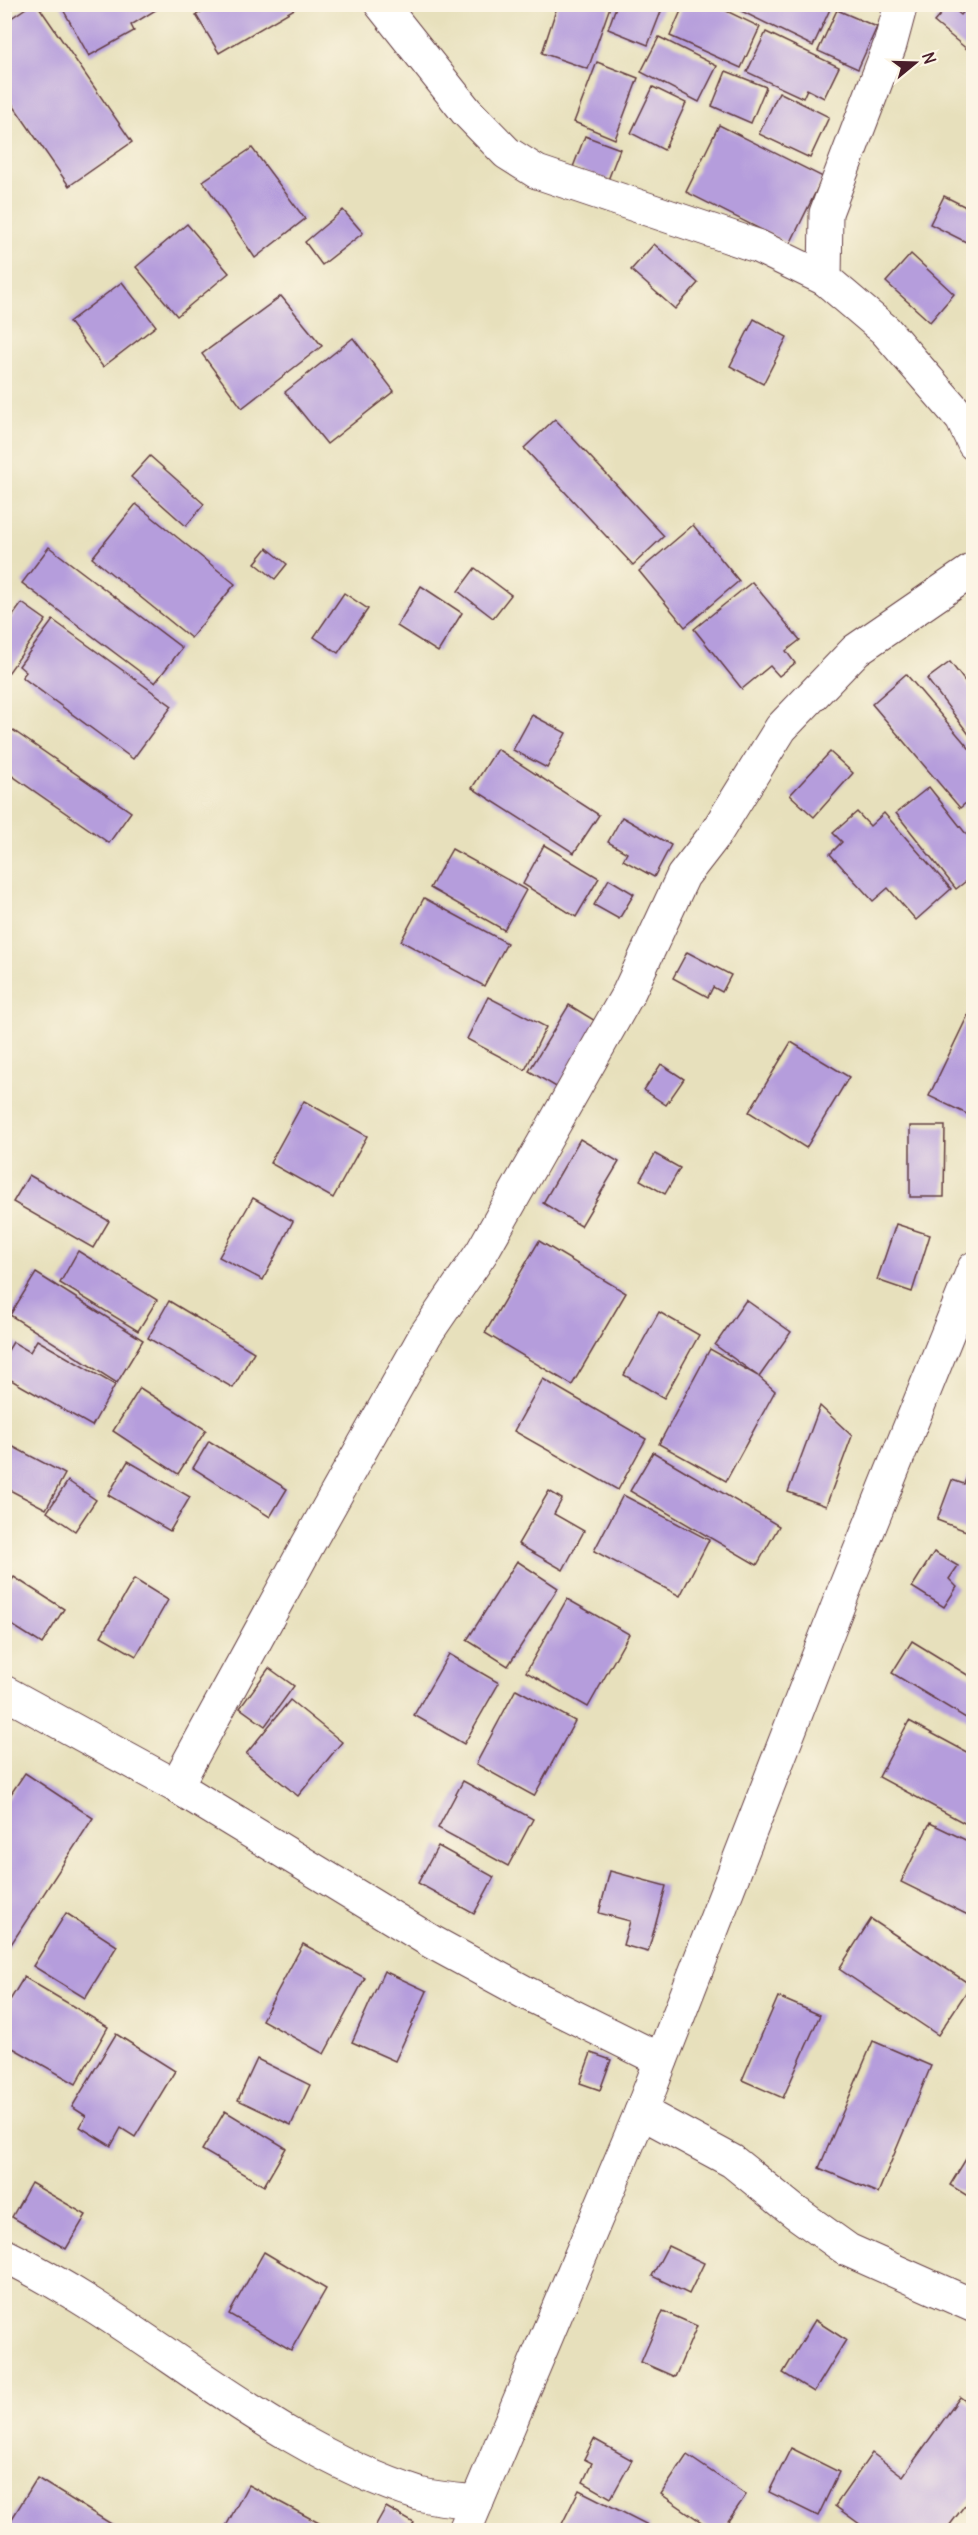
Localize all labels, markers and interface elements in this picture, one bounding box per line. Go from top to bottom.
north arrow [885,33,945,93]
text: N [918,50,940,67]

